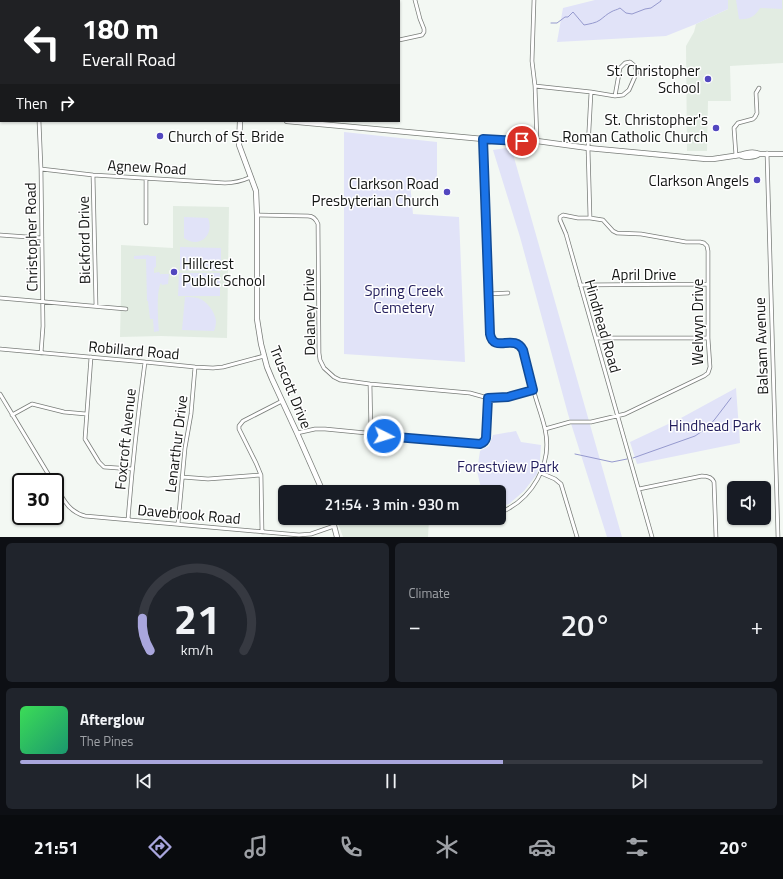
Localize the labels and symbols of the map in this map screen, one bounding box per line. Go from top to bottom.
place label: St. Christopher School [607,59,700,99]
marker: St. Christopher School [703,74,713,84]
place label: St. Christopher's Roman Catholic Church [562,108,708,148]
marker: St. Christopher's Roman Catholic Church [711,123,721,133]
pin [505,124,539,158]
place label: Church of St. Bride [168,125,284,148]
marker: Church of St. Bride [155,131,165,141]
street label: Agnew Road [107,153,187,181]
place label: Clarkson Angels [649,169,749,192]
place label: Clarkson Road Presbyterian Church [312,172,439,212]
marker: Clarkson Angels [752,175,762,185]
street label: Christopher Road [19,182,43,292]
marker: Clarkson Road Presbyterian Church [442,187,452,197]
street label: Bickford Drive [72,196,96,284]
place label: Hillcrest Public School [182,252,265,292]
street label: April Drive [612,263,676,286]
marker: Hillcrest Public School [169,267,179,277]
street label: Delaney Drive [297,268,321,356]
street label: Hindhead Road [579,277,627,375]
park label: Spring Creek Cemetery [364,279,444,319]
street label: Welwyn Drive [686,279,709,365]
street label: Balsam Avenue [748,297,774,395]
street label: Robillard Road [87,335,181,365]
street label: Truscott Drive [264,342,318,432]
street label: Foxcroft Avenue [108,387,142,491]
street label: Lenarthur Drive [159,394,193,494]
park label: Hindhead Park [669,414,761,437]
position arrow [363,415,405,457]
park label: Forestview Park [457,455,559,478]
speed limit sign: 30 [12,473,64,525]
street label: Davebrook Road [136,498,242,530]

